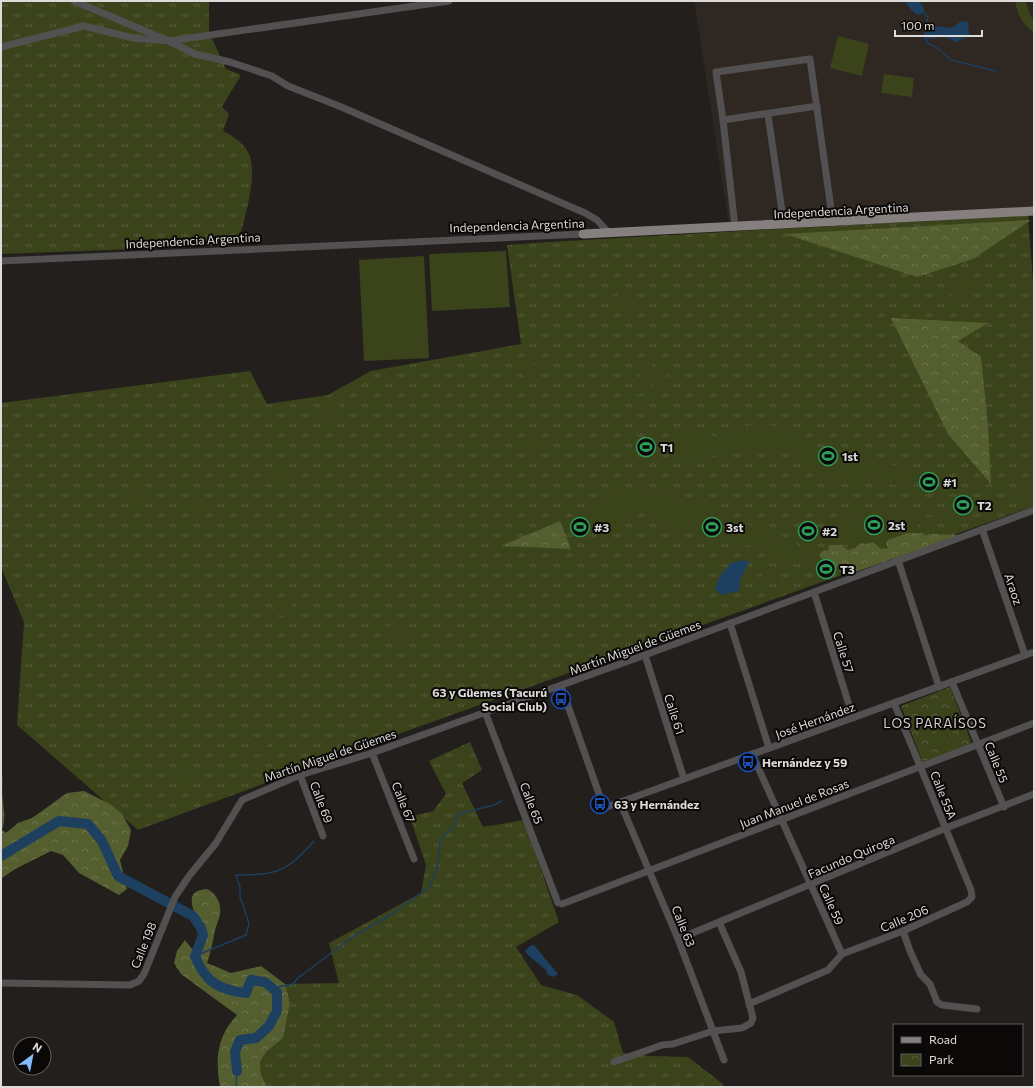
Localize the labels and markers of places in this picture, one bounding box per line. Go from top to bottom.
sports icon: T1 [635,436,657,458]
place label: T1 [660,440,673,454]
sports icon: 1st [817,445,839,467]
place label: 1st [842,449,858,463]
sports icon: #1 [918,471,940,493]
place label: #1 [943,475,957,489]
sports icon: T2 [952,494,974,516]
place label: T2 [977,498,992,512]
sports icon: 2st [863,514,885,536]
sports icon: #3 [569,516,591,538]
sports icon: 3st [701,516,723,538]
place label: 2st [888,518,905,532]
place label: #3 [594,520,609,534]
place label: 3st [726,520,744,534]
sports icon: #2 [797,520,819,542]
place label: #2 [822,524,837,538]
sports icon: T3 [815,558,837,580]
place label: T3 [840,562,855,576]
place label: 63 y Güemes (Tacurú Social Club) [432,685,547,713]
bus stop icon: 63 y Güemes (Tacurú Social Club) [550,688,572,710]
bus stop icon: Hernández y 59 [737,751,759,773]
place label: Hernández y 59 [762,755,848,769]
bus stop icon: 63 y Hernández [589,793,611,815]
place label: 63 y Hernández [614,797,699,811]

